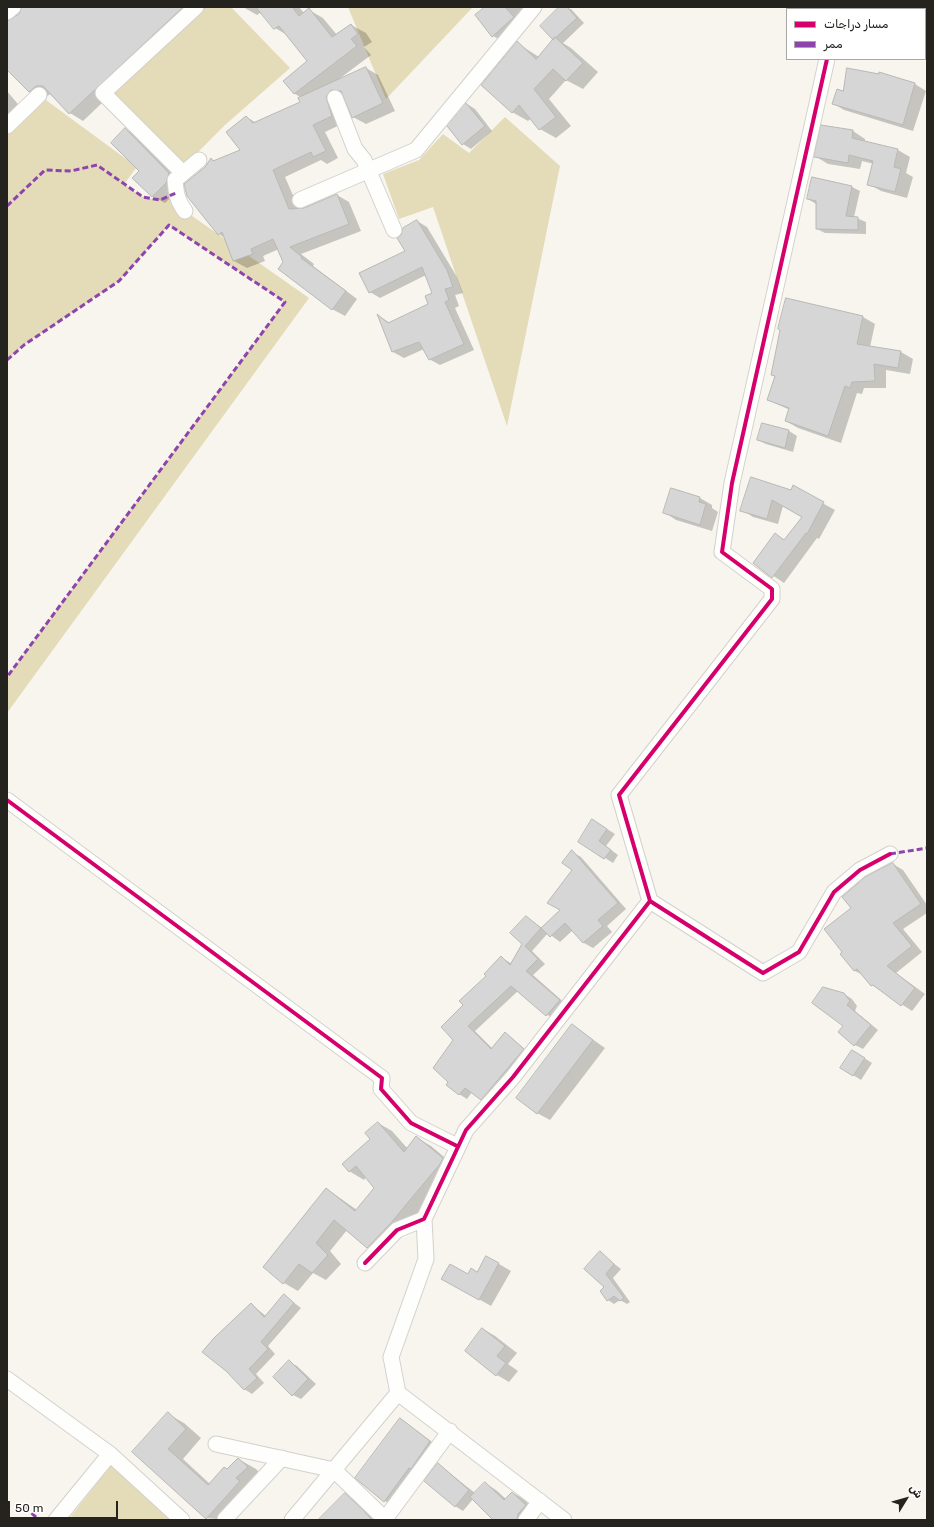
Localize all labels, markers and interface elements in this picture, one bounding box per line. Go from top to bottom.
legend [786,8,926,60]
text: مسار دراجات [824,17,888,31]
text: ممر [824,37,843,51]
north arrow [886,1479,926,1519]
text: ش [907,1482,925,1501]
scale bar [10,1493,120,1519]
text: 50 m [15,1501,43,1515]

